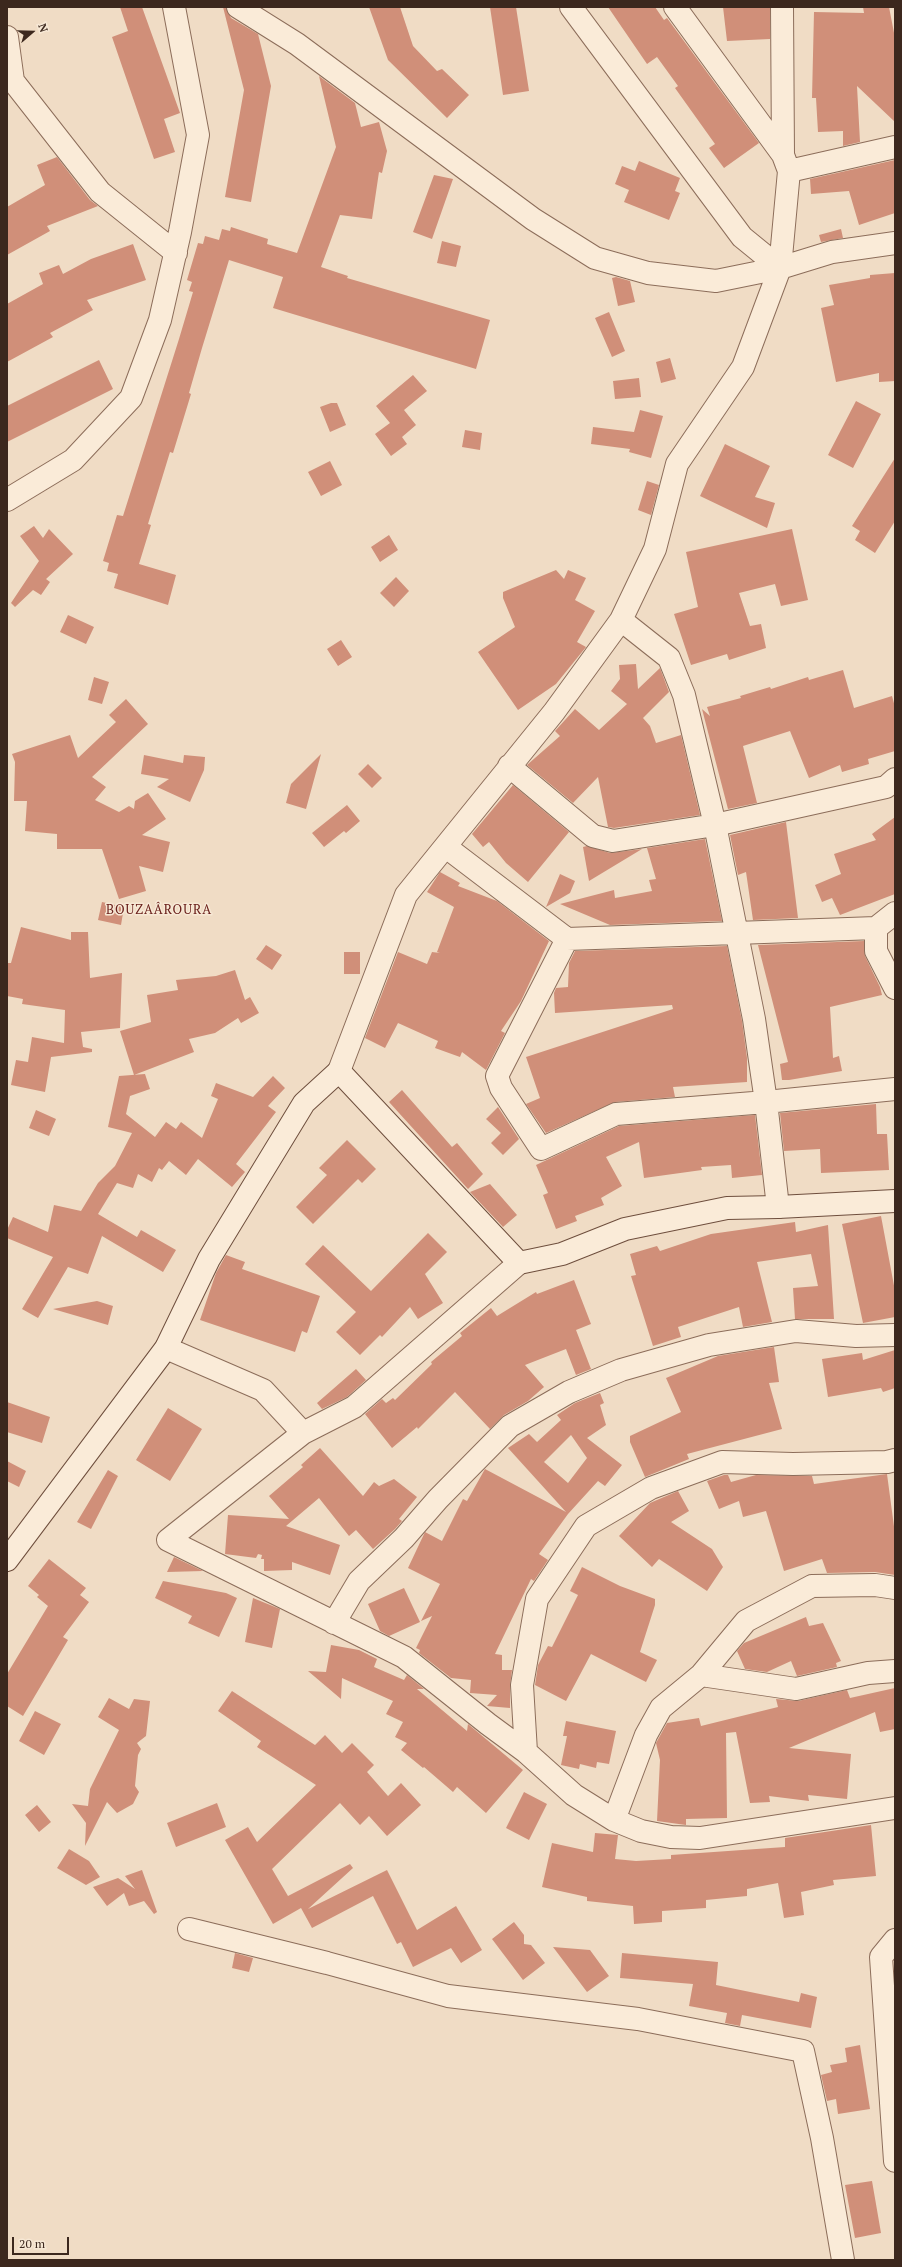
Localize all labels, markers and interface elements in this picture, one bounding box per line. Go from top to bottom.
north arrow [12,12,52,52]
text: N [35,22,51,34]
district label: BOUZAÂROURA [106,902,212,918]
scale bar [14,2229,71,2255]
text: 20 m [19,2236,45,2251]

